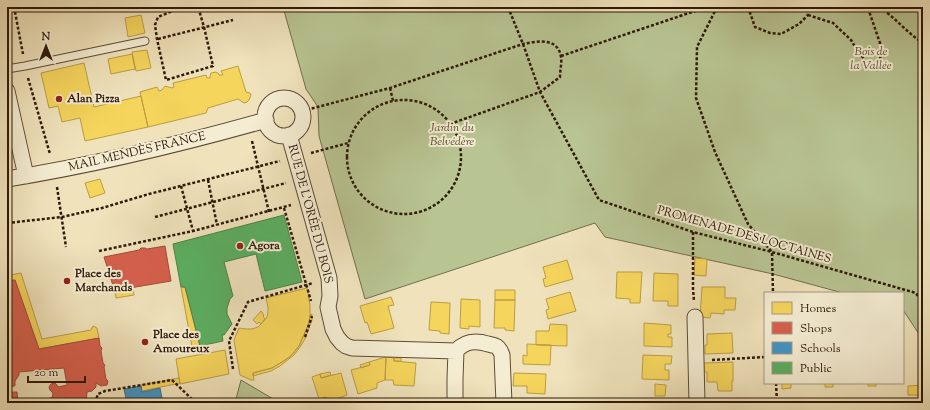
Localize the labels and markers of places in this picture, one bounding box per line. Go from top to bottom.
place label: Alan Pizza [66,90,120,108]
marker: Alan Pizza [54,94,64,104]
place label: Agora [247,237,280,255]
marker: Agora [235,241,245,251]
place label: Place des Marchands [74,265,133,297]
marker: Place des Marchands [62,276,72,286]
place label: Place des Amoureux [152,326,210,358]
marker: Place des Amoureux [140,337,150,347]

